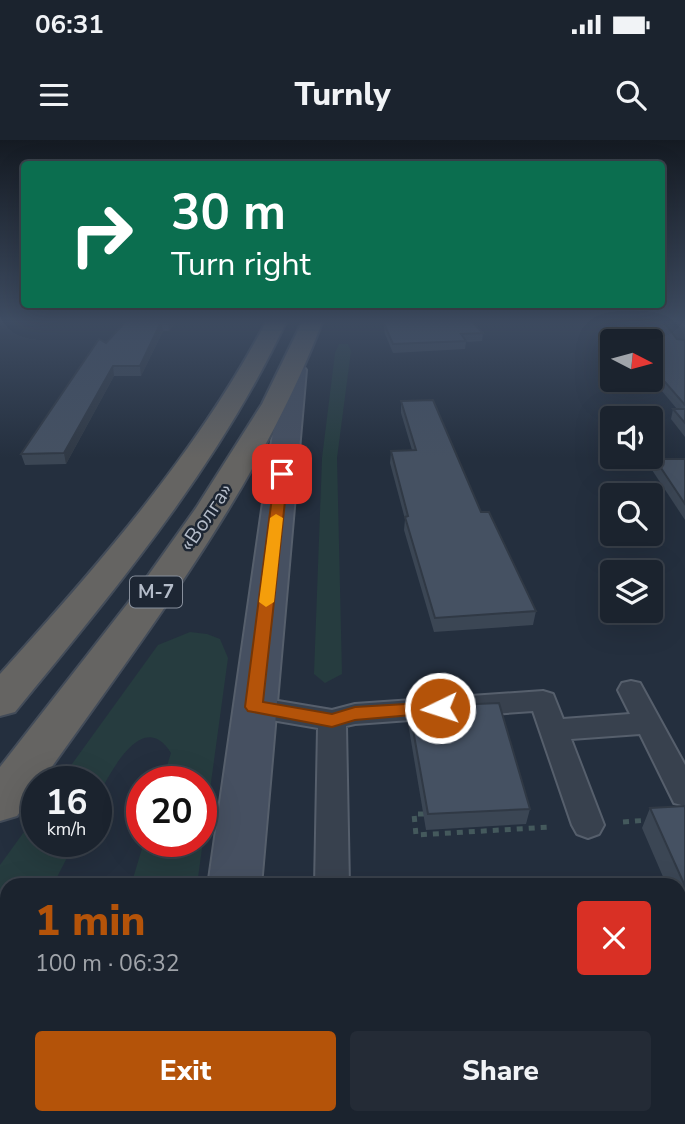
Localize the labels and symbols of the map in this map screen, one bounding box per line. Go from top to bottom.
north arrow [600,329,663,392]
pin [252,444,312,504]
street label: «Волга» [173,477,239,557]
road number: М-7 [130,576,182,607]
position arrow [403,671,477,745]
speed limit sign: 20 [126,766,217,857]

